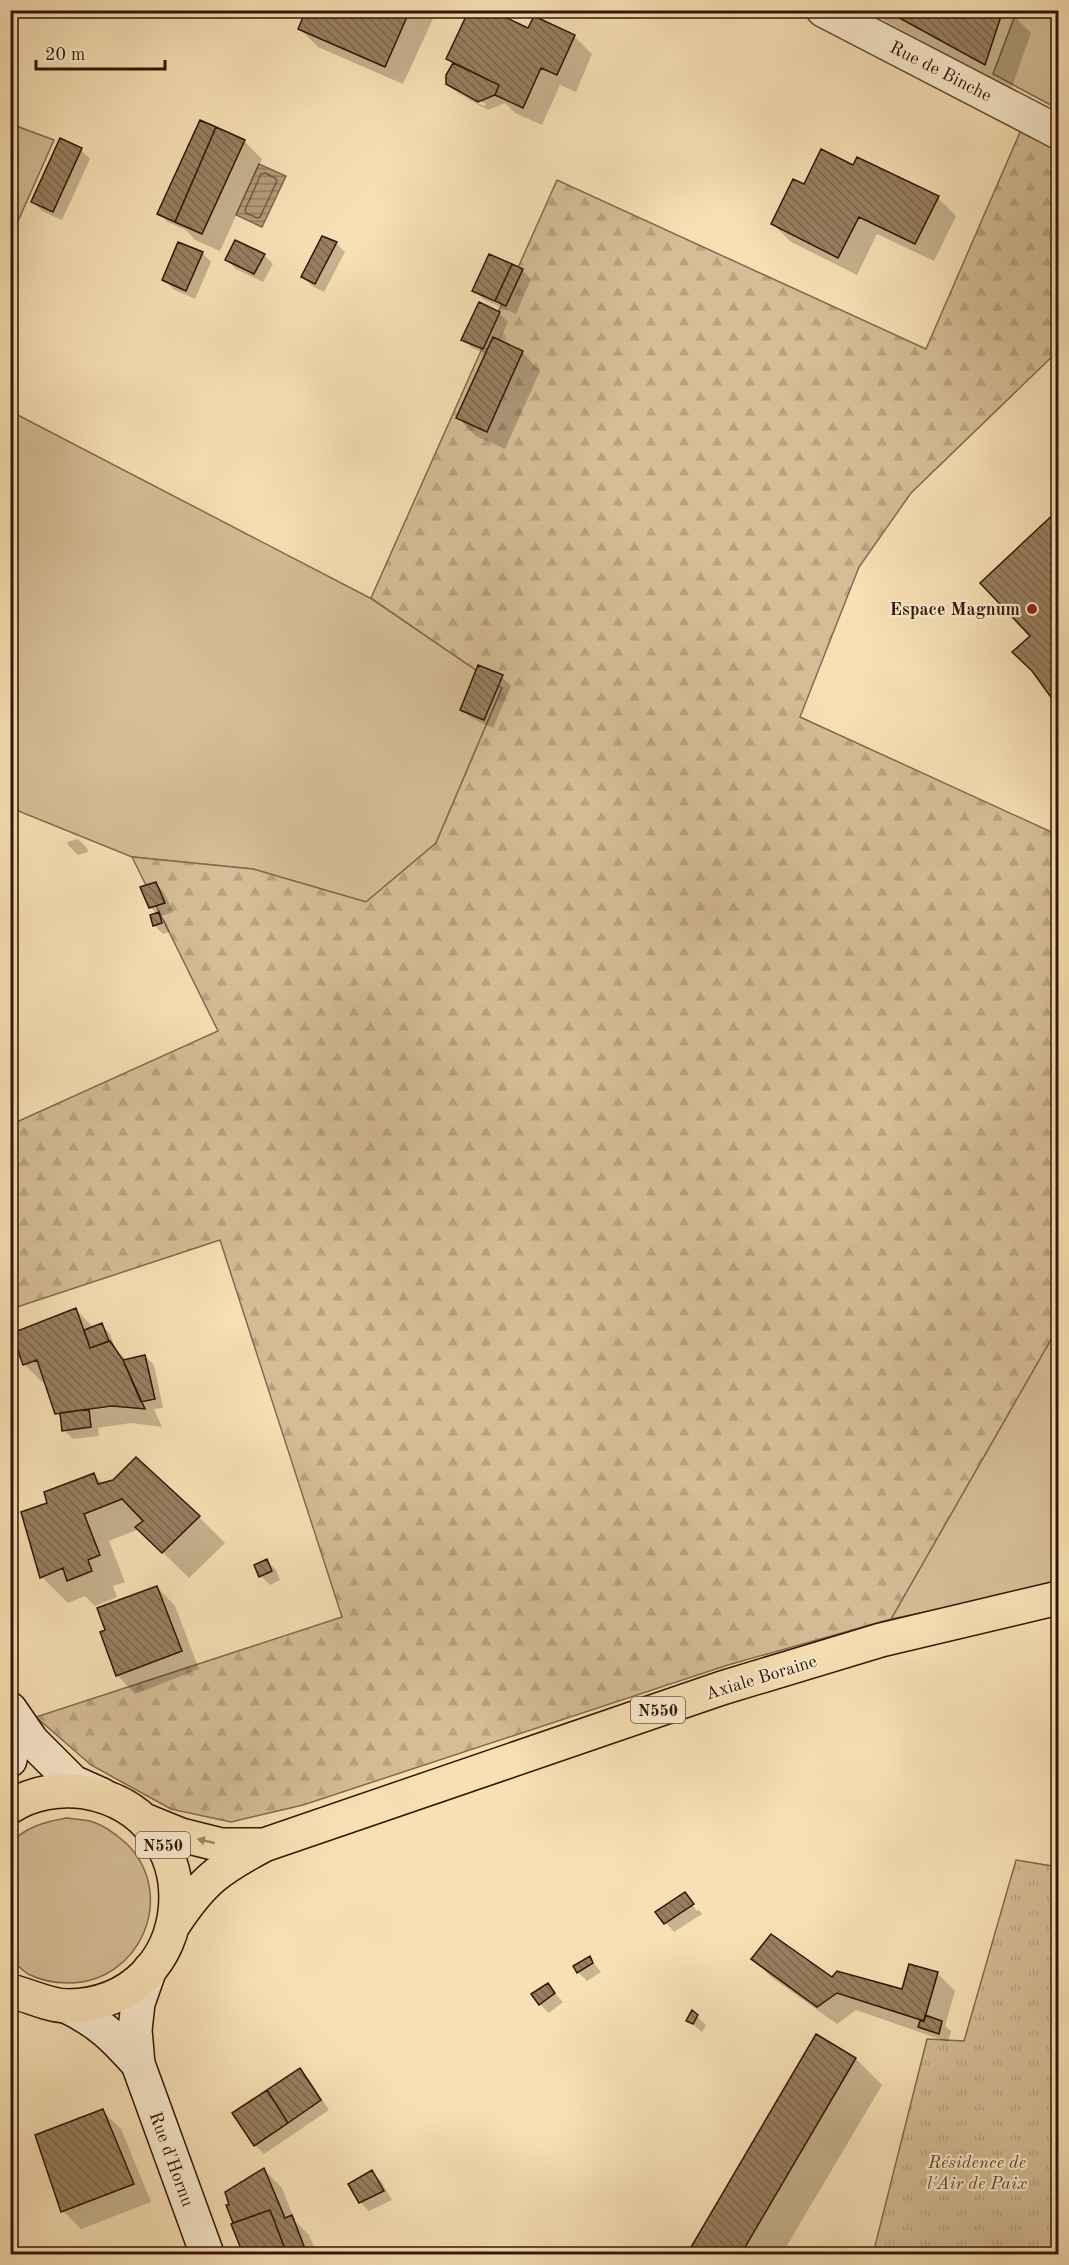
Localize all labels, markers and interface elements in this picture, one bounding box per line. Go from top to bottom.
scale bar [36,33,165,71]
street label: Rue de Binche [887,39,994,105]
text: 20 m [45,46,85,64]
place label: Espace Magnum [890,601,1020,619]
marker: Espace Magnum [1025,602,1039,616]
street label: Axiale Boraine [703,1652,819,1703]
road number: N550 [631,1697,685,1723]
road number: N550 [136,1832,190,1858]
one-way arrow [197,1836,216,1846]
street label: Rue d'Hornu [146,2110,197,2209]
park label: Résidence de l'Air de Paix [927,2154,1027,2193]

